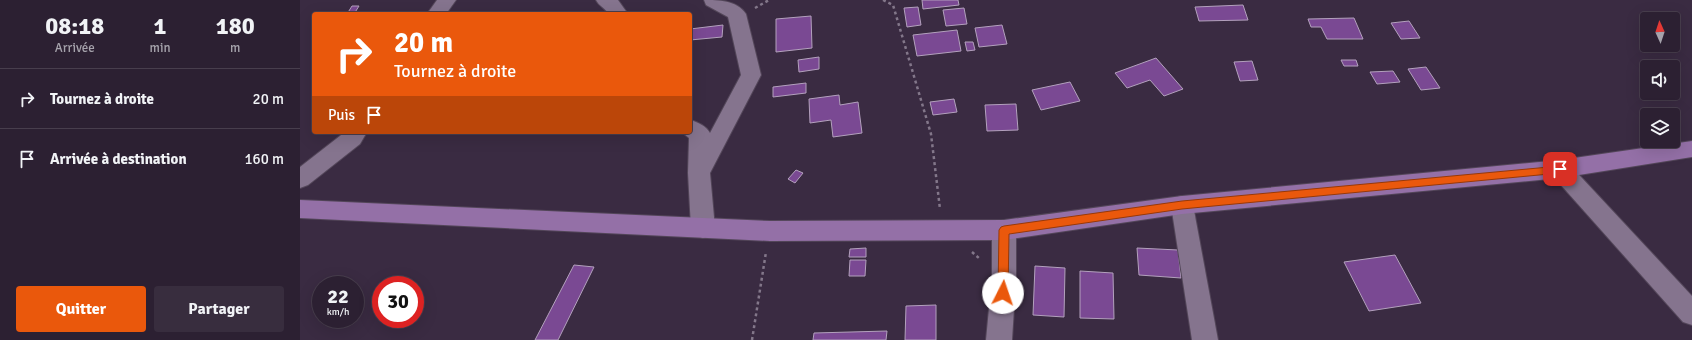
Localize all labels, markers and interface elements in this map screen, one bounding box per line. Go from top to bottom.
text: 08:18 [45,11,104,41]
text: 1 [154,11,166,41]
text: 180 [216,11,255,41]
north arrow [1640,12,1680,52]
map controls [1640,12,1680,148]
text: 20 m [394,26,453,60]
icon: right [328,28,380,80]
text: Arrivée [55,40,95,56]
text: min [150,40,171,56]
text: m [230,40,240,56]
text: Tournez à droite [394,60,516,82]
button: sound [1640,60,1680,100]
icon: right [16,88,38,110]
text: Tournez à droite [50,90,154,108]
text: 20 m [253,90,284,108]
icon: arrive [363,104,385,126]
text: Puis [328,106,355,124]
button: layers [1640,108,1680,148]
icon: arrive [16,148,38,170]
text: Arrivée à destination [50,150,187,168]
text: 160 m [244,150,284,168]
pin [1543,152,1577,186]
icon: arrive [1549,158,1571,180]
position arrow [982,272,1024,314]
speed limit sign: 30 [372,276,424,328]
text: 22 [327,284,349,309]
button: Quitter [16,286,146,332]
button: Partager [154,286,284,332]
text: km/h [327,306,349,318]

